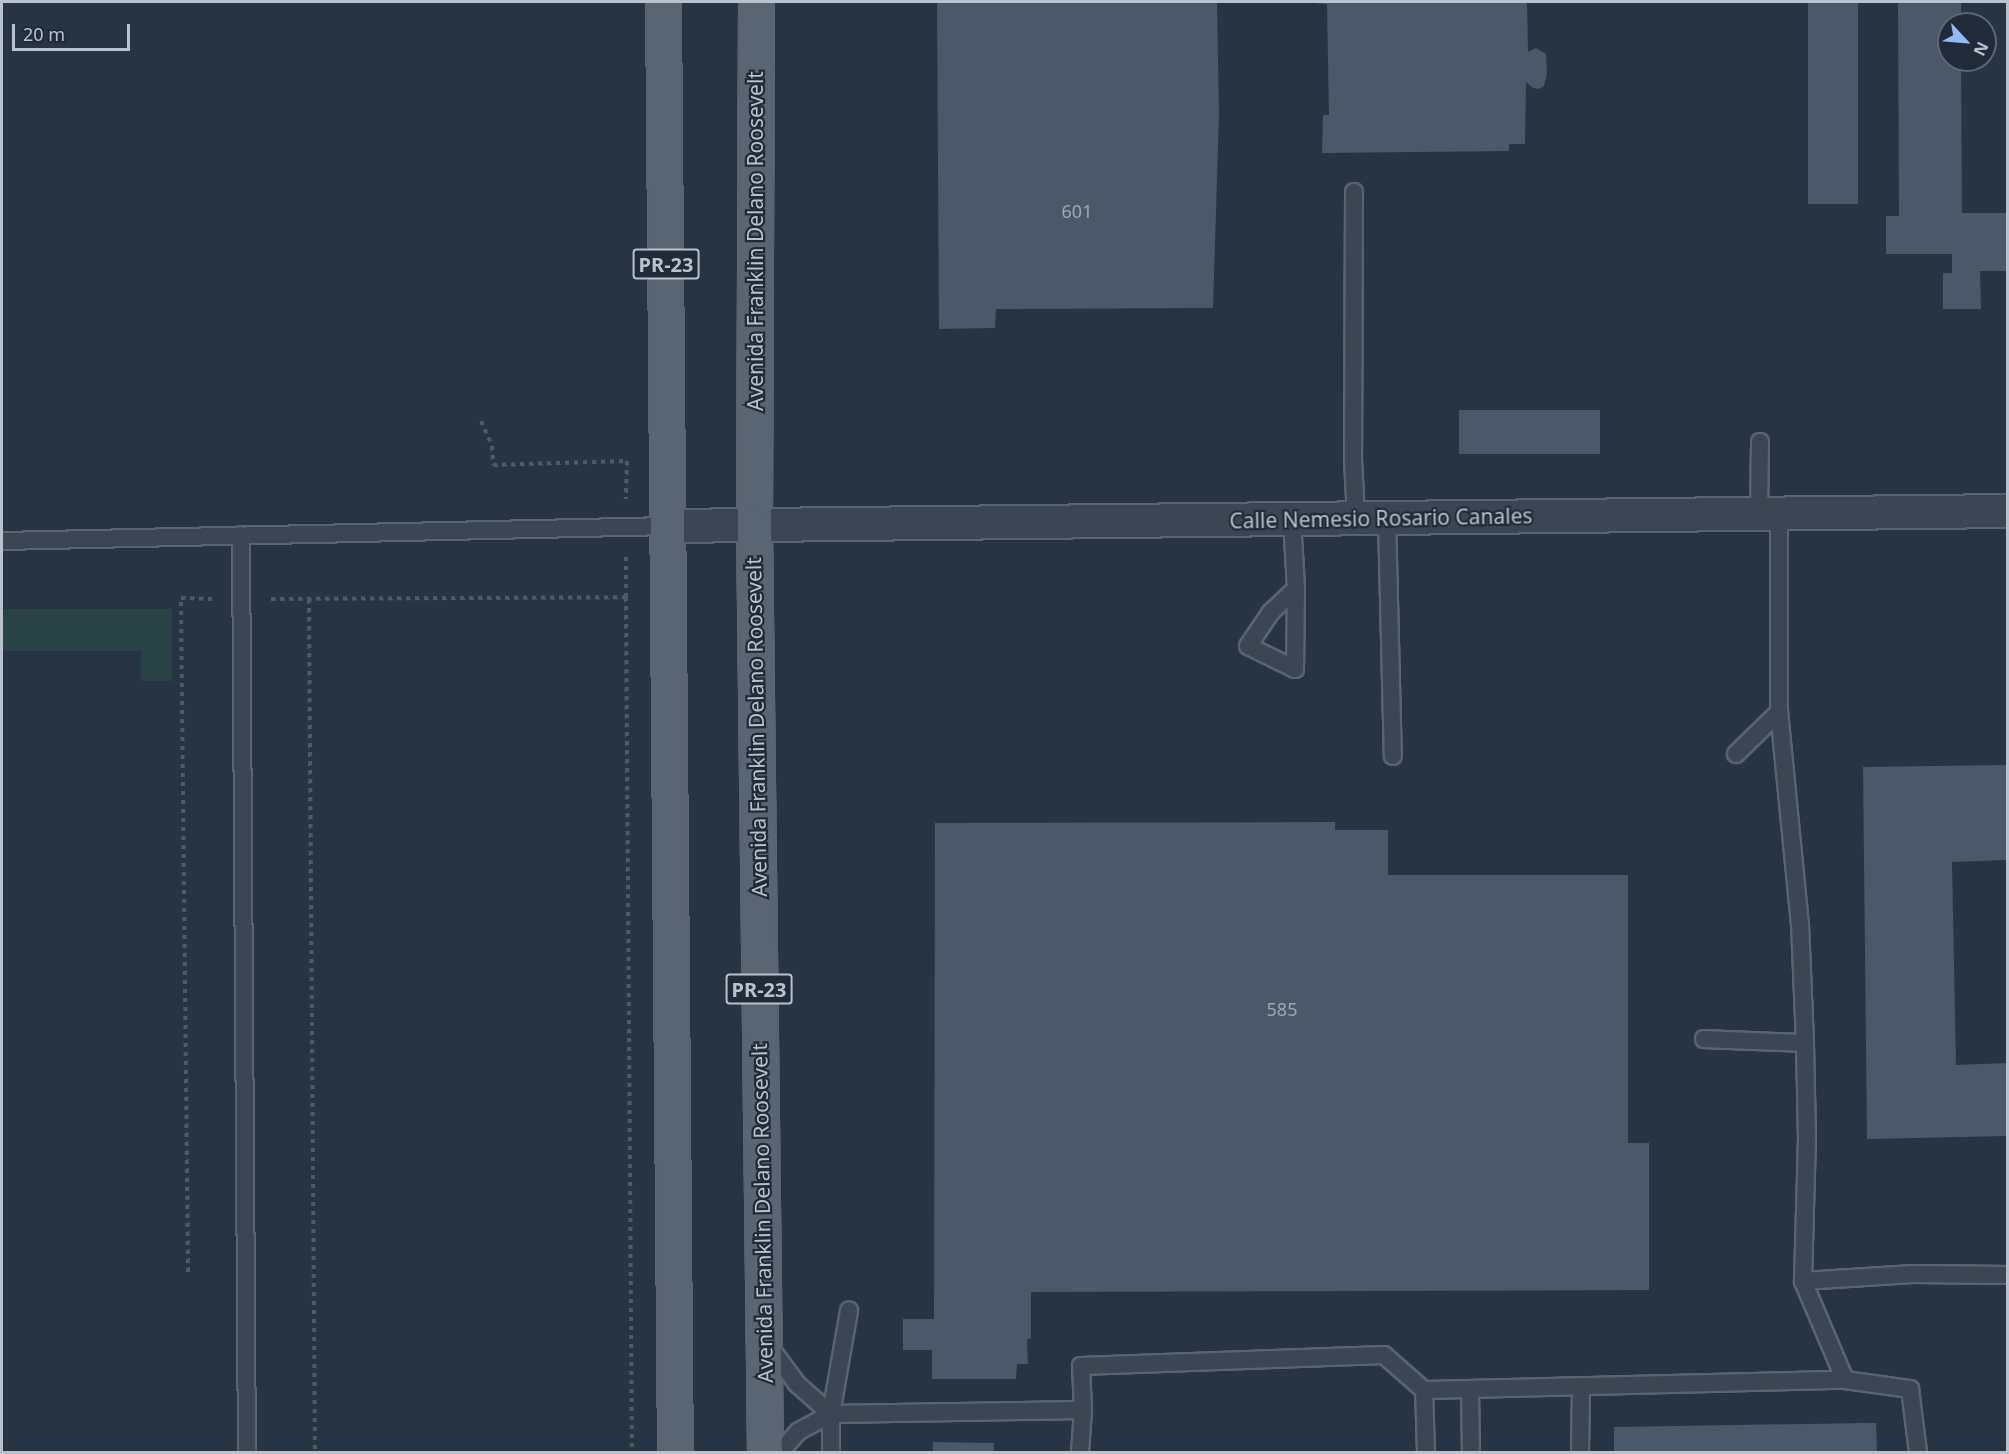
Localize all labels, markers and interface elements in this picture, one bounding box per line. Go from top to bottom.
scale bar [15,12,134,50]
north arrow [1937,12,1997,72]
text: 20 m [23,22,65,46]
text: N [1969,38,1994,60]
street label: Avenida Franklin Delano Roosevelt [742,71,768,411]
house number: 601 [1062,200,1092,222]
road number: PR-23 [632,247,700,281]
street label: Calle Nemesio Rosario Canales [1229,503,1533,533]
street label: Avenida Franklin Delano Roosevelt [740,557,772,897]
road number: PR-23 [724,972,794,1006]
house number: 585 [1267,998,1297,1020]
street label: Avenida Franklin Delano Roosevelt [746,1043,778,1383]

